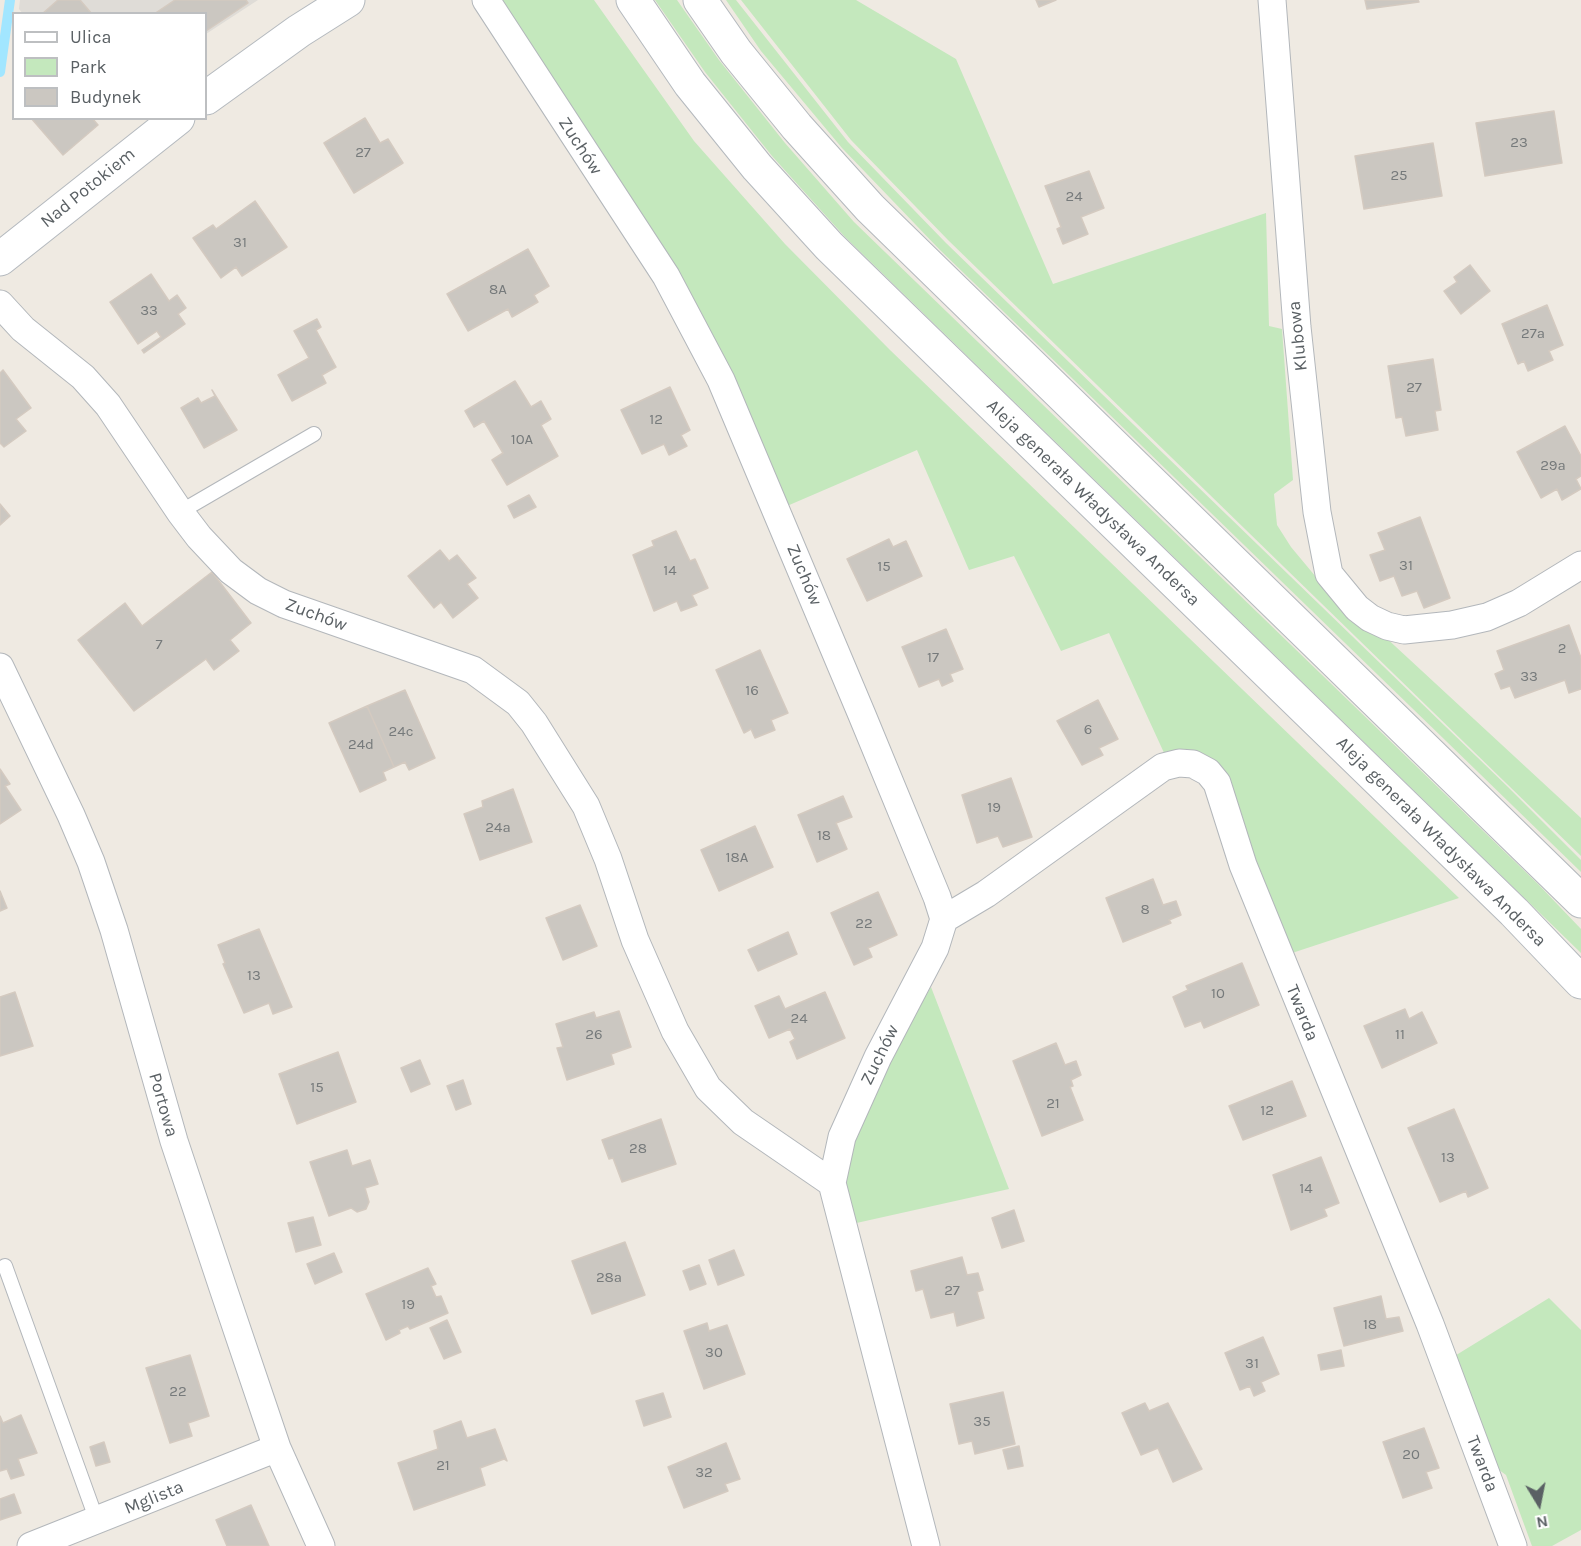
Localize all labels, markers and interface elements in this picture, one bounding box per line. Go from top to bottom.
legend [12,12,207,120]
text: Ulica [70,26,111,48]
text: Park [70,56,107,78]
text: Budynek [70,86,141,108]
street label: Zuchów [553,113,607,179]
house number: 23 [1510,134,1528,152]
street label: Nad Potokiem [36,143,140,233]
house number: 27 [355,144,371,162]
house number: 25 [1390,167,1408,185]
house number: 24 [1065,188,1083,206]
house number: 31 [233,234,247,252]
house number: 8A [489,281,507,299]
street label: Klubowa [1284,300,1312,372]
house number: 33 [140,302,158,320]
house number: 27a [1521,325,1545,343]
house number: 27 [1406,379,1422,397]
street label: Aleja generała Władysława Andersa [982,395,1204,611]
house number: 12 [649,411,663,429]
house number: 10A [511,431,533,449]
house number: 29a [1540,457,1566,475]
street label: Zuchów [781,541,827,609]
house number: 31 [1399,557,1413,575]
house number: 15 [877,558,891,576]
house number: 14 [663,562,677,580]
street label: Zuchów [282,594,350,636]
house number: 7 [155,636,163,654]
house number: 2 [1558,640,1566,658]
house number: 17 [927,649,939,667]
house number: 33 [1520,668,1538,686]
house number: 16 [745,682,759,700]
house number: 6 [1084,721,1092,739]
house number: 24c [389,723,413,741]
street label: Aleja generała Władysława Andersa [1331,732,1551,952]
house number: 24d [348,736,374,754]
house number: 19 [987,799,1001,817]
house number: 24a [485,819,511,837]
house number: 18 [817,827,831,845]
house number: 18A [726,849,748,867]
house number: 8 [1140,901,1150,919]
house number: 22 [855,915,873,933]
house number: 13 [247,967,261,985]
street label: Twarda [1281,982,1323,1044]
house number: 10 [1211,985,1225,1003]
house number: 24 [790,1010,808,1028]
street label: Zuchów [856,1021,904,1089]
house number: 26 [585,1026,603,1044]
house number: 11 [1395,1026,1405,1044]
street label: Portowa [144,1070,182,1140]
house number: 15 [310,1079,324,1097]
house number: 21 [1046,1095,1060,1113]
house number: 12 [1260,1102,1274,1120]
house number: 28 [629,1140,647,1158]
house number: 13 [1441,1149,1455,1167]
house number: 14 [1299,1180,1313,1198]
house number: 28a [596,1269,622,1287]
house number: 27 [944,1282,960,1300]
house number: 19 [401,1296,415,1314]
house number: 18 [1363,1316,1377,1334]
house number: 30 [705,1344,723,1362]
house number: 31 [1245,1355,1259,1373]
house number: 22 [169,1383,187,1401]
house number: 35 [973,1413,991,1431]
street label: Twarda [1461,1433,1503,1495]
house number: 20 [1402,1446,1420,1464]
house number: 21 [436,1457,450,1475]
house number: 32 [695,1464,713,1482]
north arrow [1509,1474,1569,1534]
street label: Mglista [121,1476,187,1520]
text: N [1535,1512,1550,1533]

